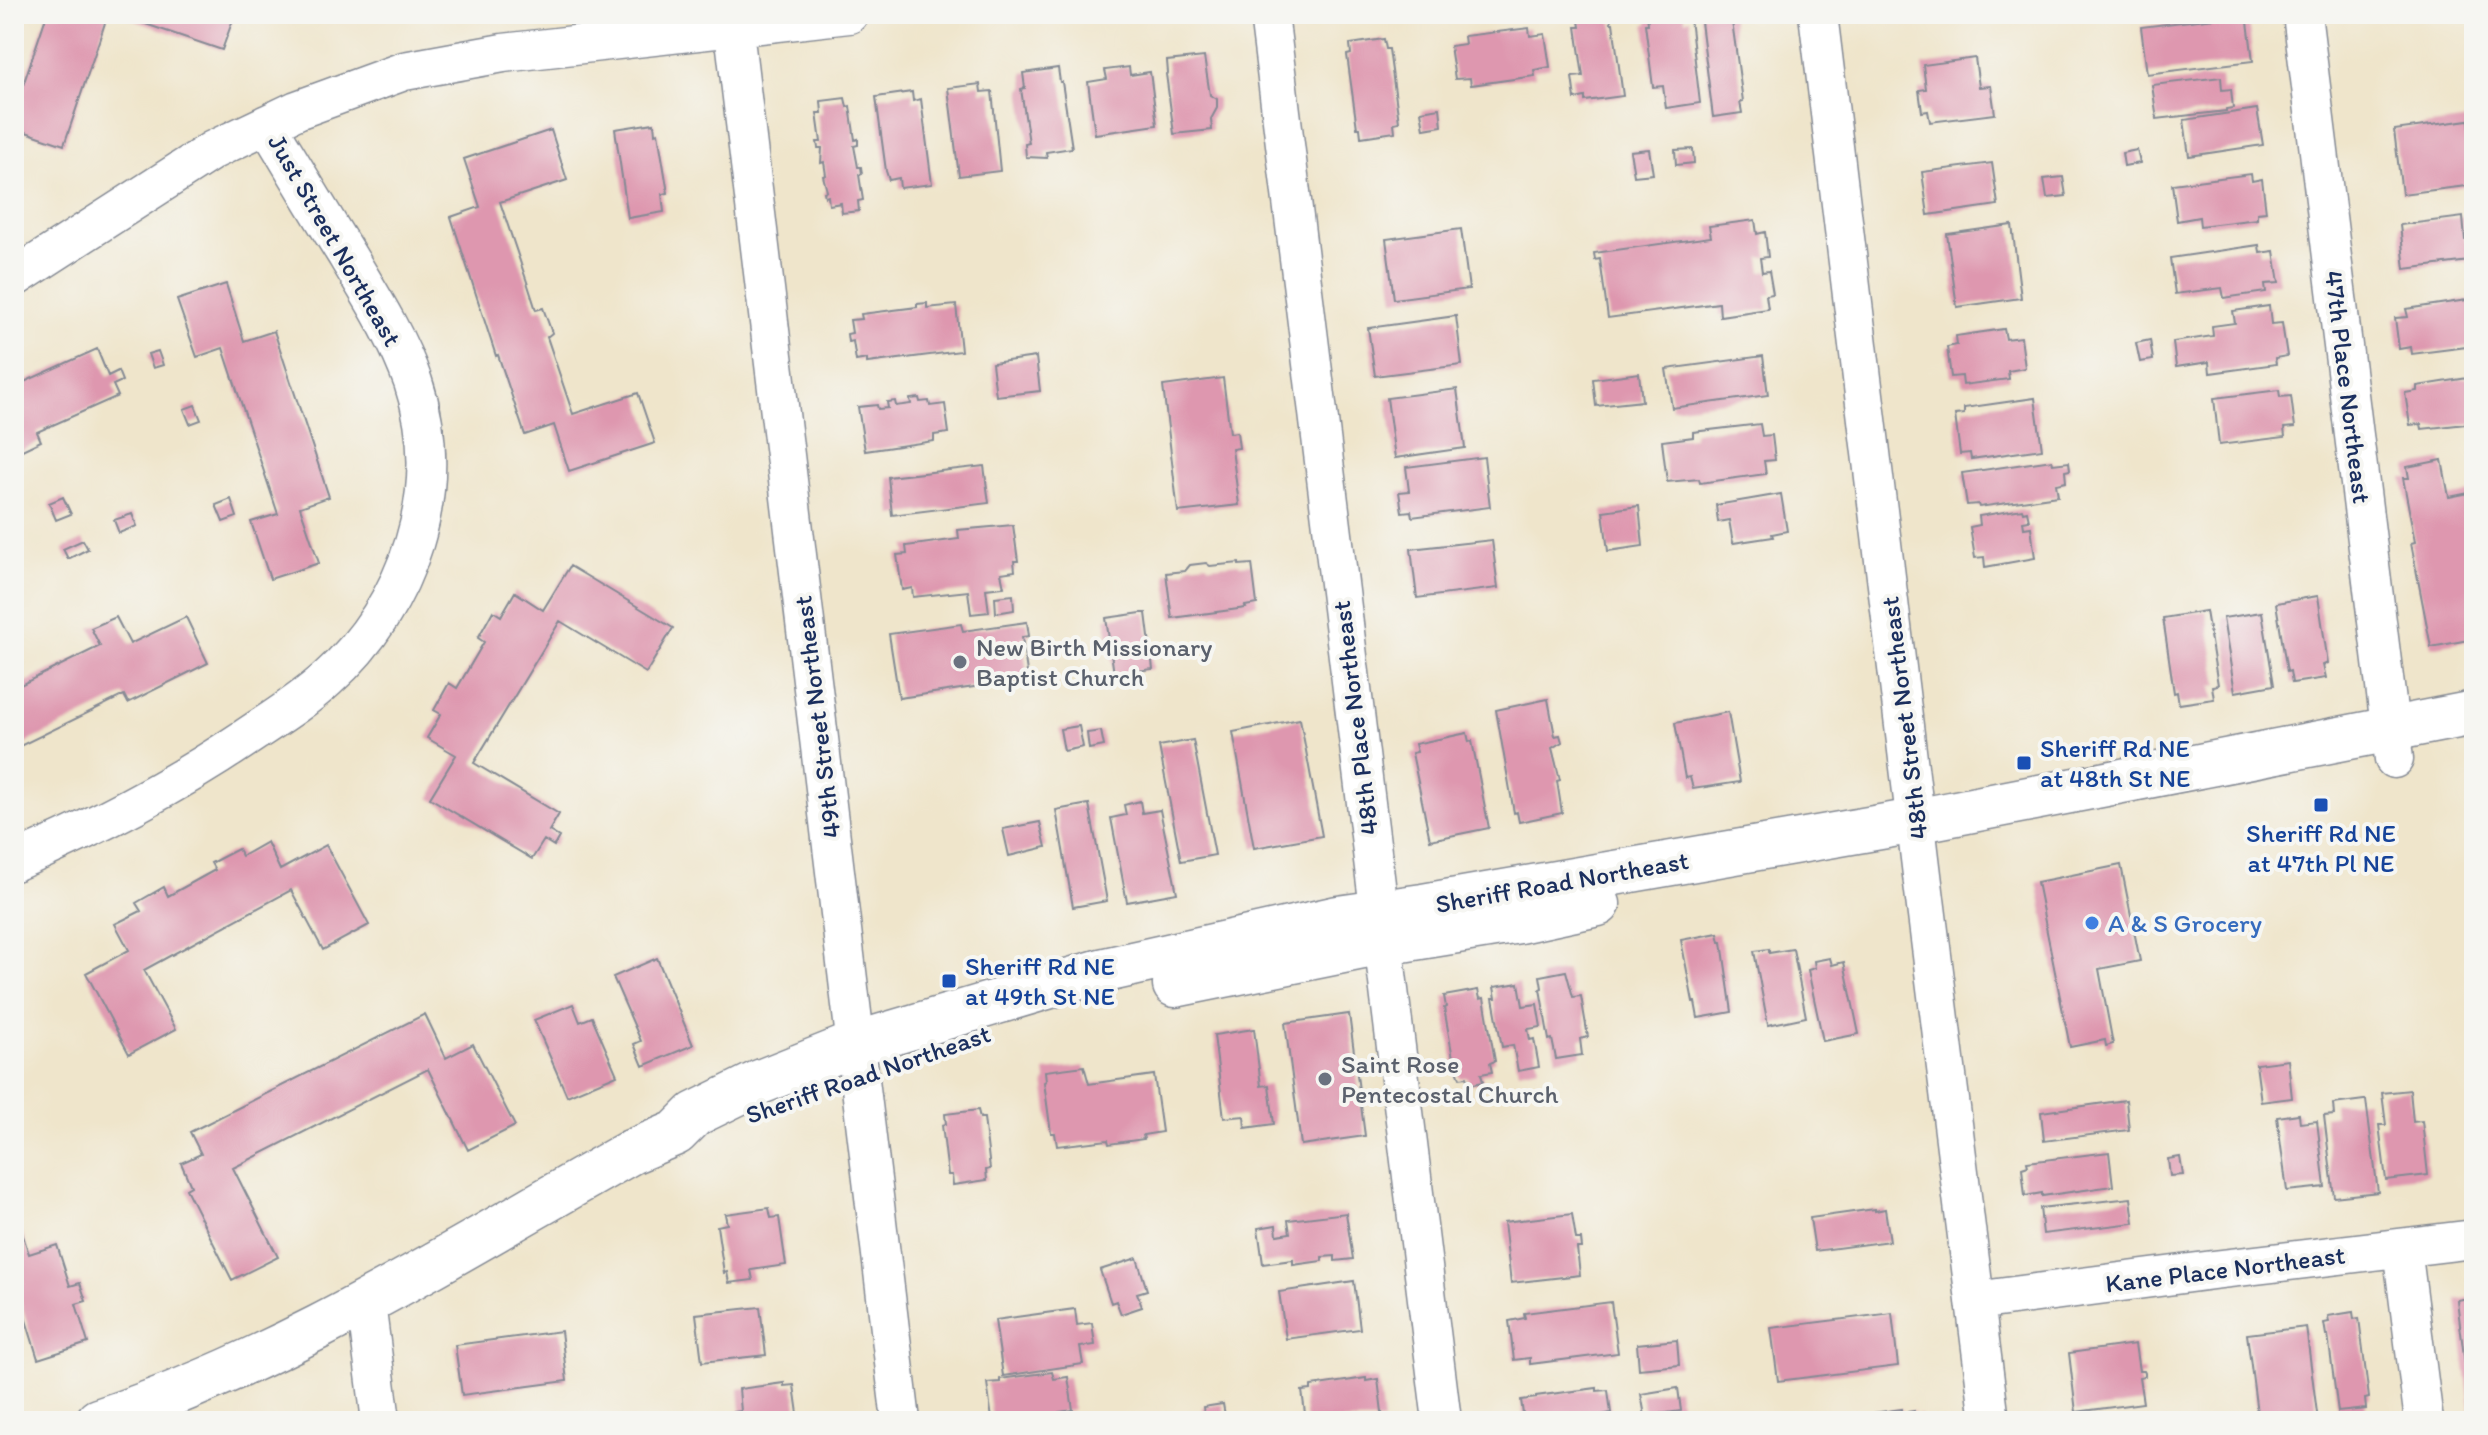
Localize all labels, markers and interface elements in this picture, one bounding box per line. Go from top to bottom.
street label: Just Street Northeast [261,128,409,352]
street label: 47th Place Northeast [2318,269,2378,506]
street label: 49th Street Northeast [786,594,848,840]
street label: 48th Street Northeast [1873,594,1935,841]
street label: 48th Place Northeast [1325,599,1385,837]
place label: New Birth Missionary Baptist Church [976,631,1212,693]
marker: New Birth Missionary Baptist Church [951,653,969,671]
place label: Sheriff Rd NE at 48th St NE [2040,732,2190,794]
marker: Sheriff Rd NE at 48th St NE [2015,754,2033,772]
marker: Sheriff Rd NE at 47th Pl NE [2312,796,2330,814]
place label: Sheriff Rd NE at 47th Pl NE [2246,817,2396,879]
street label: Sheriff Road Northeast [1433,844,1691,920]
place label: A & S Grocery [2108,907,2262,939]
marker: A & S Grocery [2083,914,2101,932]
place label: Sheriff Rd NE at 49th St NE [965,950,1115,1012]
marker: Sheriff Rd NE at 49th St NE [940,972,958,990]
street label: Sheriff Road Northeast [741,1017,995,1131]
place label: Saint Rose Pentecostal Church [1341,1048,1559,1110]
marker: Saint Rose Pentecostal Church [1316,1070,1334,1088]
street label: Kane Place Northeast [2103,1238,2347,1300]

